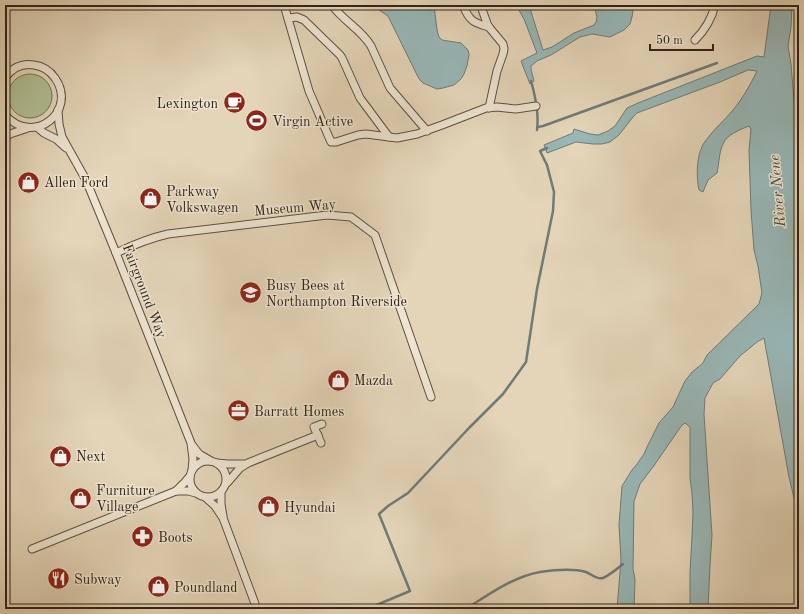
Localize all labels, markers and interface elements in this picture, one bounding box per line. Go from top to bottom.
scale bar [650,26,713,52]
text: 50 m [656,34,683,47]
cafe icon: Lexington [221,90,247,116]
place label: Lexington [157,97,218,111]
sports icon: Virgin Active [244,108,270,134]
place label: Virgin Active [272,115,353,129]
water label: River Nene [768,154,789,229]
shop icon: Allen Ford [15,169,41,195]
place label: Allen Ford [44,176,109,190]
place label: Parkway Volkswagen [166,185,239,215]
shop icon: Parkway Volkswagen [138,186,164,212]
street label: Museum Way [254,197,337,219]
street label: Fairground Way [120,242,169,341]
place label: Busy Bees at Northampton Riverside [266,279,407,309]
school or university icon: Busy Bees at Northampton Riverside [237,280,263,306]
shop icon: Mazda [326,367,352,393]
place label: Mazda [354,374,393,388]
office icon: Barratt Homes [225,398,251,424]
place label: Barratt Homes [254,405,344,419]
shop icon: Next [48,443,74,469]
place label: Next [76,450,105,464]
place label: Furniture Village [96,484,155,514]
shop icon: Furniture Village [68,485,94,511]
shop icon: Hyundai [256,494,282,520]
place label: Hyundai [284,501,336,515]
pharmacy icon: Boots [129,524,155,550]
place label: Boots [158,531,193,545]
restaurant icon: Subway [45,566,71,592]
place label: Subway [74,573,122,587]
shop icon: Poundland [146,574,172,600]
place label: Poundland [174,581,238,595]

